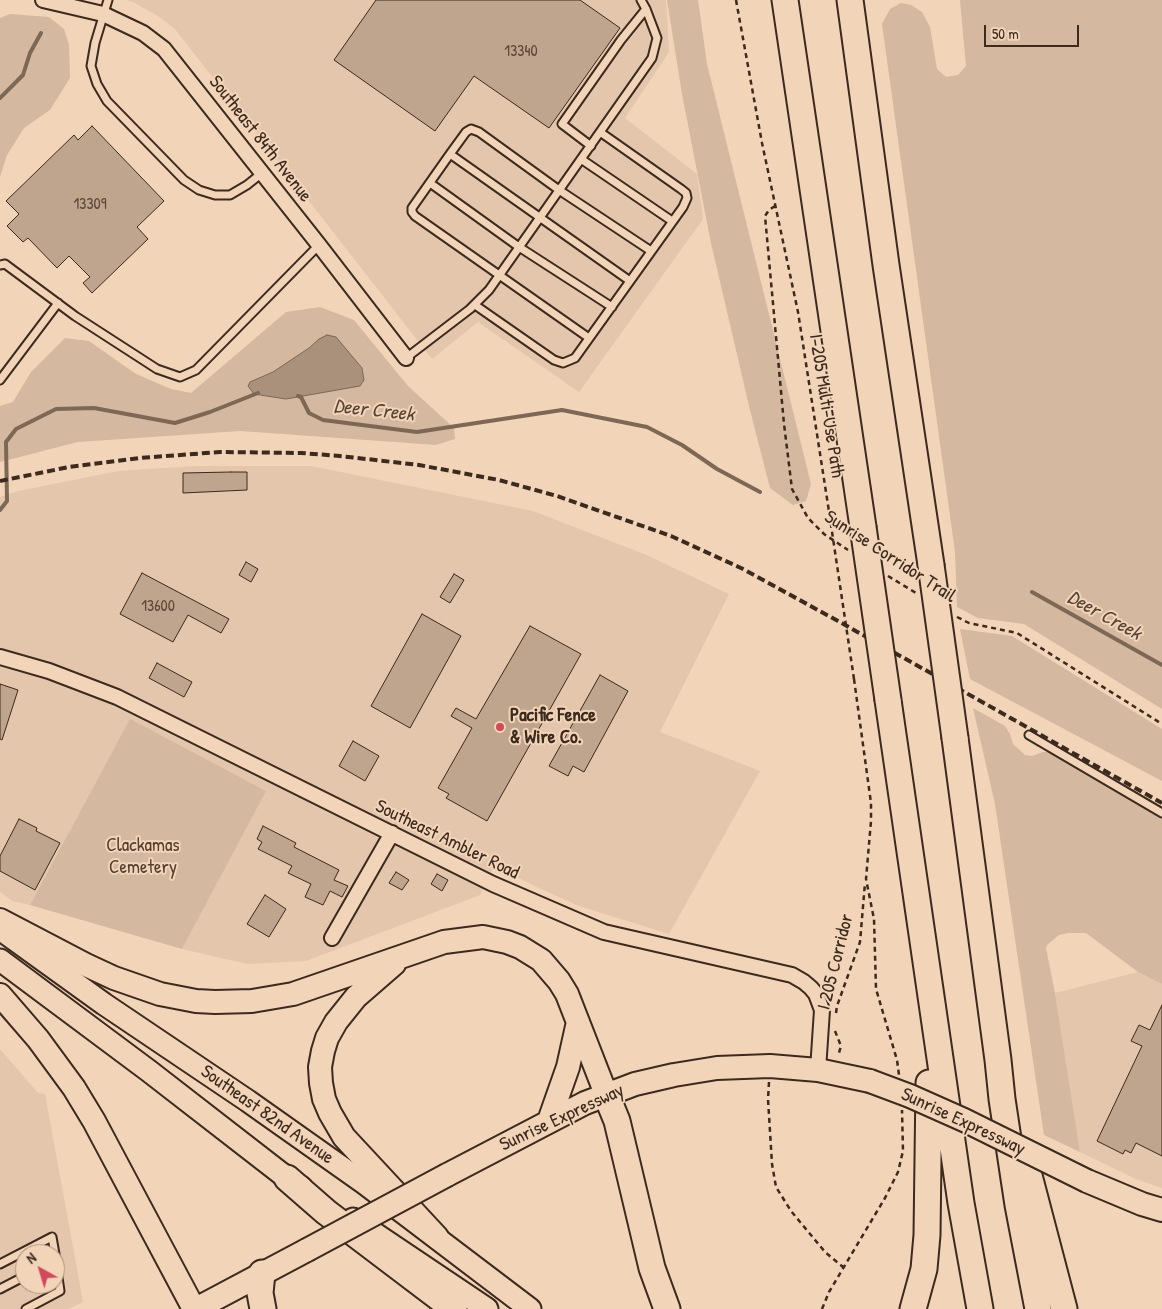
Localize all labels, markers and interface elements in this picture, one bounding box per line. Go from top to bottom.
scale bar [987,15,1082,47]
text: 50 m [992,23,1019,44]
house number: 13340 [504,42,538,62]
street label: Southeast 84th Avenue [204,71,316,207]
house number: 13309 [73,195,107,215]
street label: I-205 Multi-Use Path [803,333,849,479]
water label: Deer Creek [333,395,415,427]
street label: Sunrise Corridor Trail [820,506,960,608]
water label: Deer Creek [1063,586,1145,646]
house number: 13600 [141,597,175,617]
place label: Pacific Fence & Wire Co. [510,705,596,749]
marker: Pacific Fence & Wire Co. [494,721,506,733]
street label: Southeast Ambler Road [371,795,523,885]
park label: Clackamas Cemetery [106,835,180,879]
street label: I 205 Corridor [813,912,859,1012]
street label: Southeast 82nd Avenue [196,1061,338,1169]
street label: Sunrise Expressway [496,1079,628,1157]
street label: Sunrise Expressway [897,1083,1029,1161]
north arrow [15,1244,65,1294]
text: N [22,1248,40,1267]

